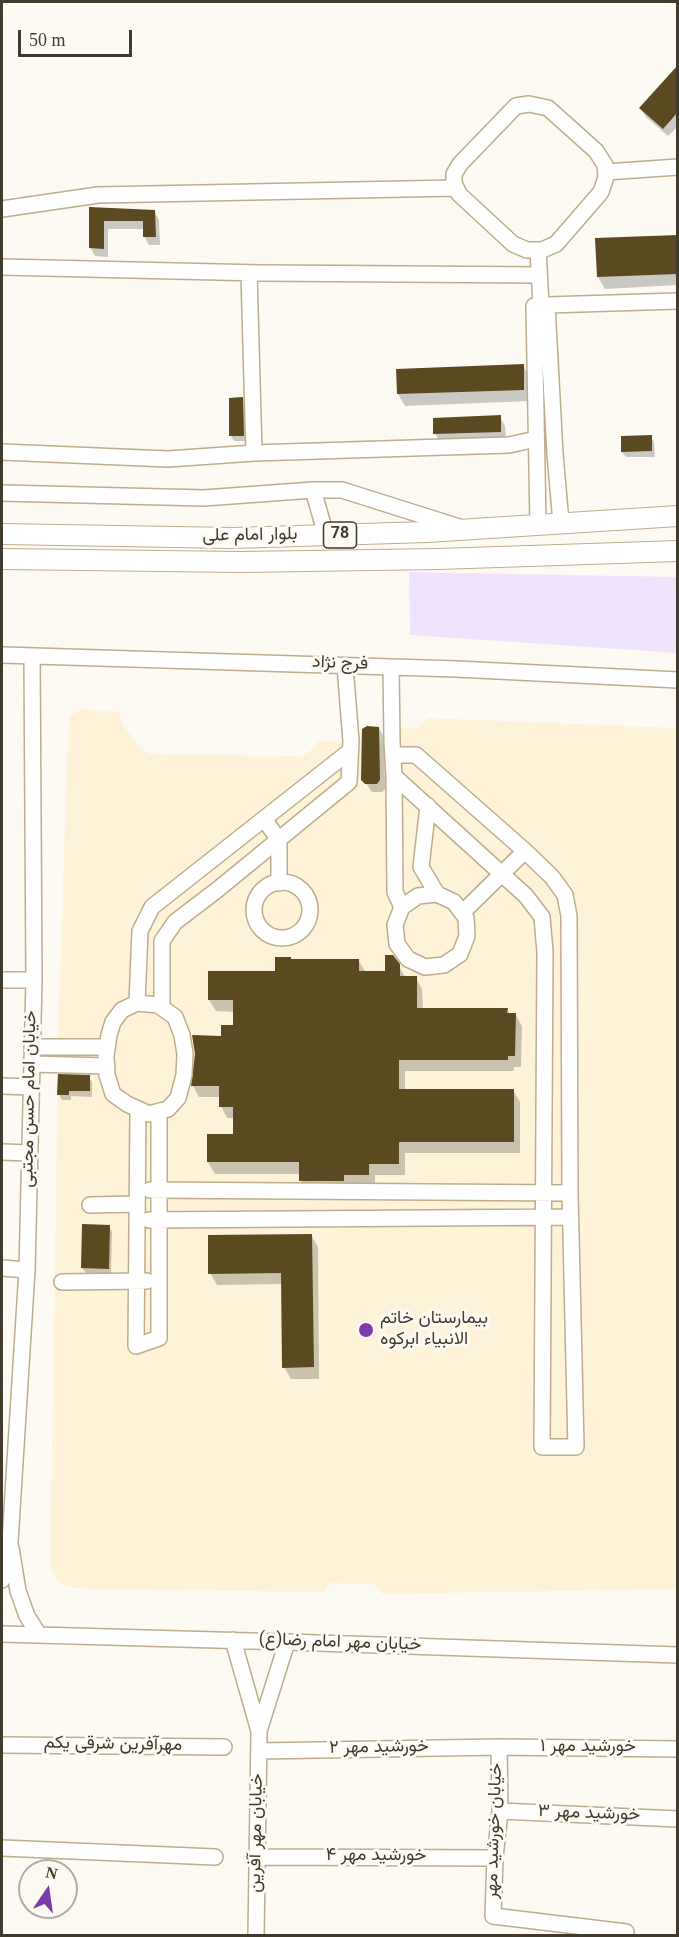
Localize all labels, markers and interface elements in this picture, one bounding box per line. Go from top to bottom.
scale bar [21,18,135,56]
text: 50 m [29,30,66,50]
road number: 78 [324,522,356,548]
street label: بلوار امام علی [202,525,298,549]
street label: فرج نژاد [312,653,368,677]
street label: خیابان امام حسن مجتبی [19,1010,43,1188]
place label: بیمارستان خاتم الانبیاء ابرکوه [380,1309,488,1352]
marker: بیمارستان خاتم الانبیاء ابرکوه [357,1321,375,1339]
street label: خیابان مهر امام رضا(ع) [258,1630,422,1658]
street label: مهرآفرین شرقی یکم [44,1734,182,1758]
street label: خورشید مهر ۲ [329,1737,429,1761]
street label: خورشید مهر ۱ [540,1737,636,1759]
street label: خیابان خورشید مهر [483,1763,509,1899]
street label: خیابان مهر آفرین [246,1773,270,1893]
street label: خورشید مهر ۳ [538,1802,640,1828]
street label: خورشید مهر ۴ [326,1846,426,1868]
north arrow [18,1859,78,1919]
text: N [44,1863,59,1883]

